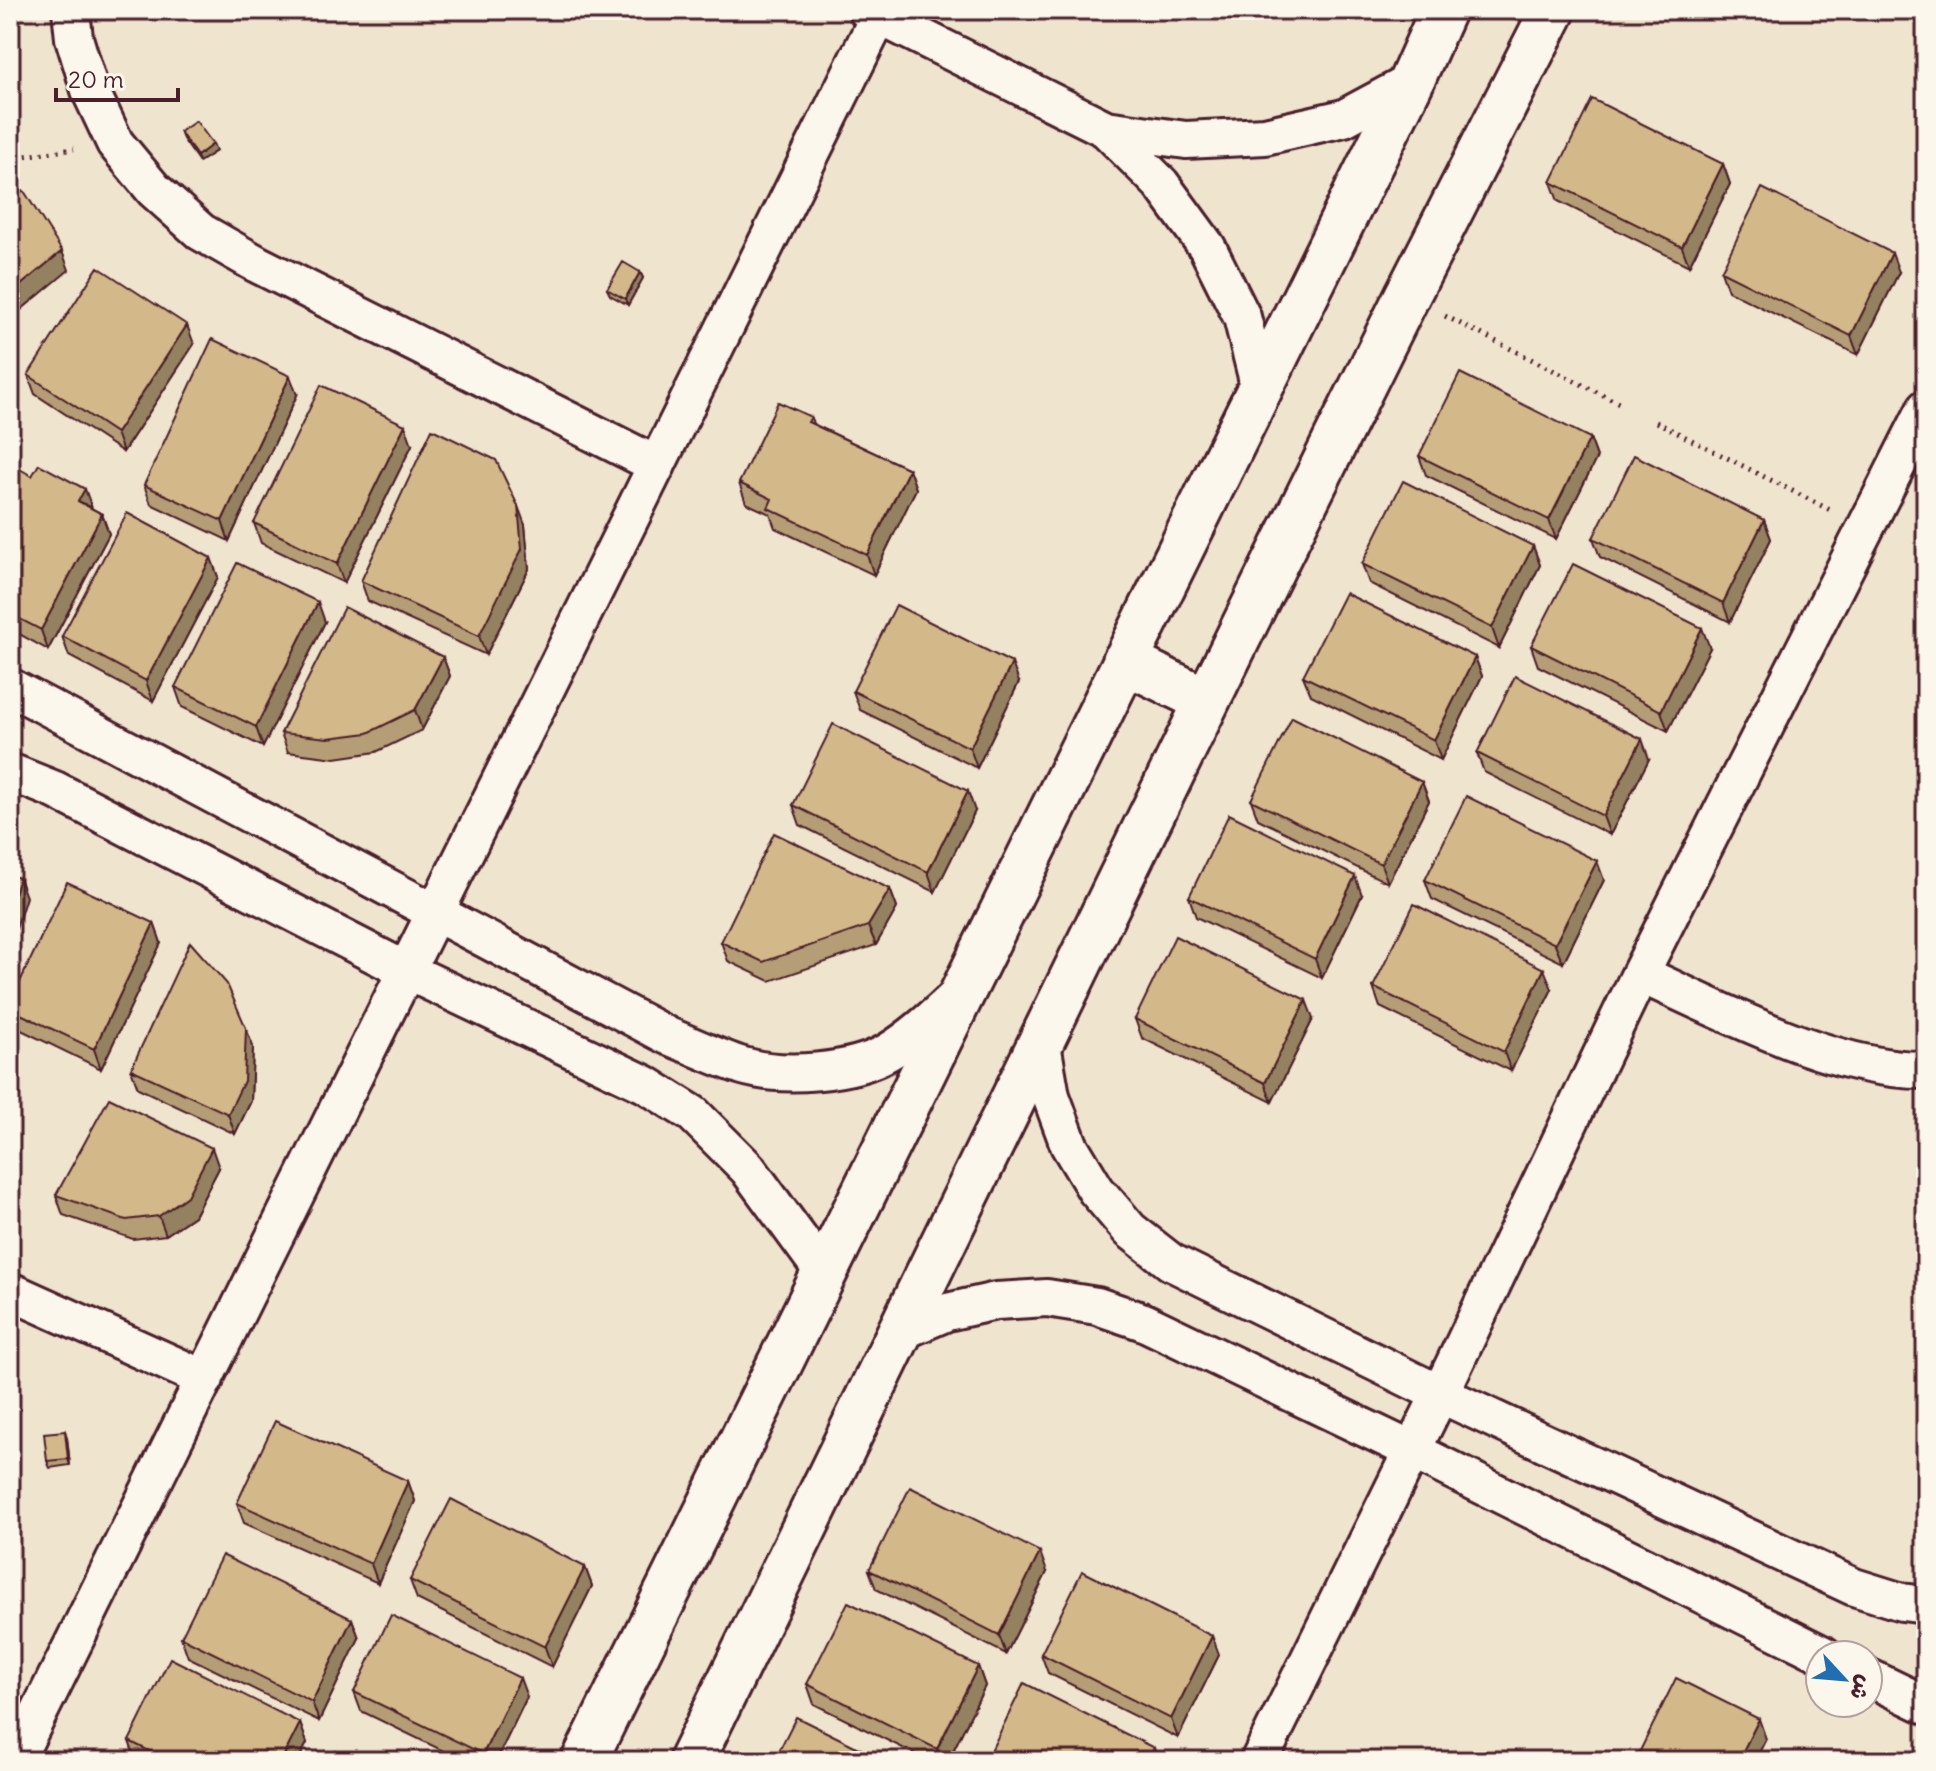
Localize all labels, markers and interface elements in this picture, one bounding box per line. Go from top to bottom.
scale bar [56,52,178,102]
text: 20 m [68,64,124,94]
north arrow [1804,1639,1884,1719]
text: ش [1844,1671,1880,1705]

